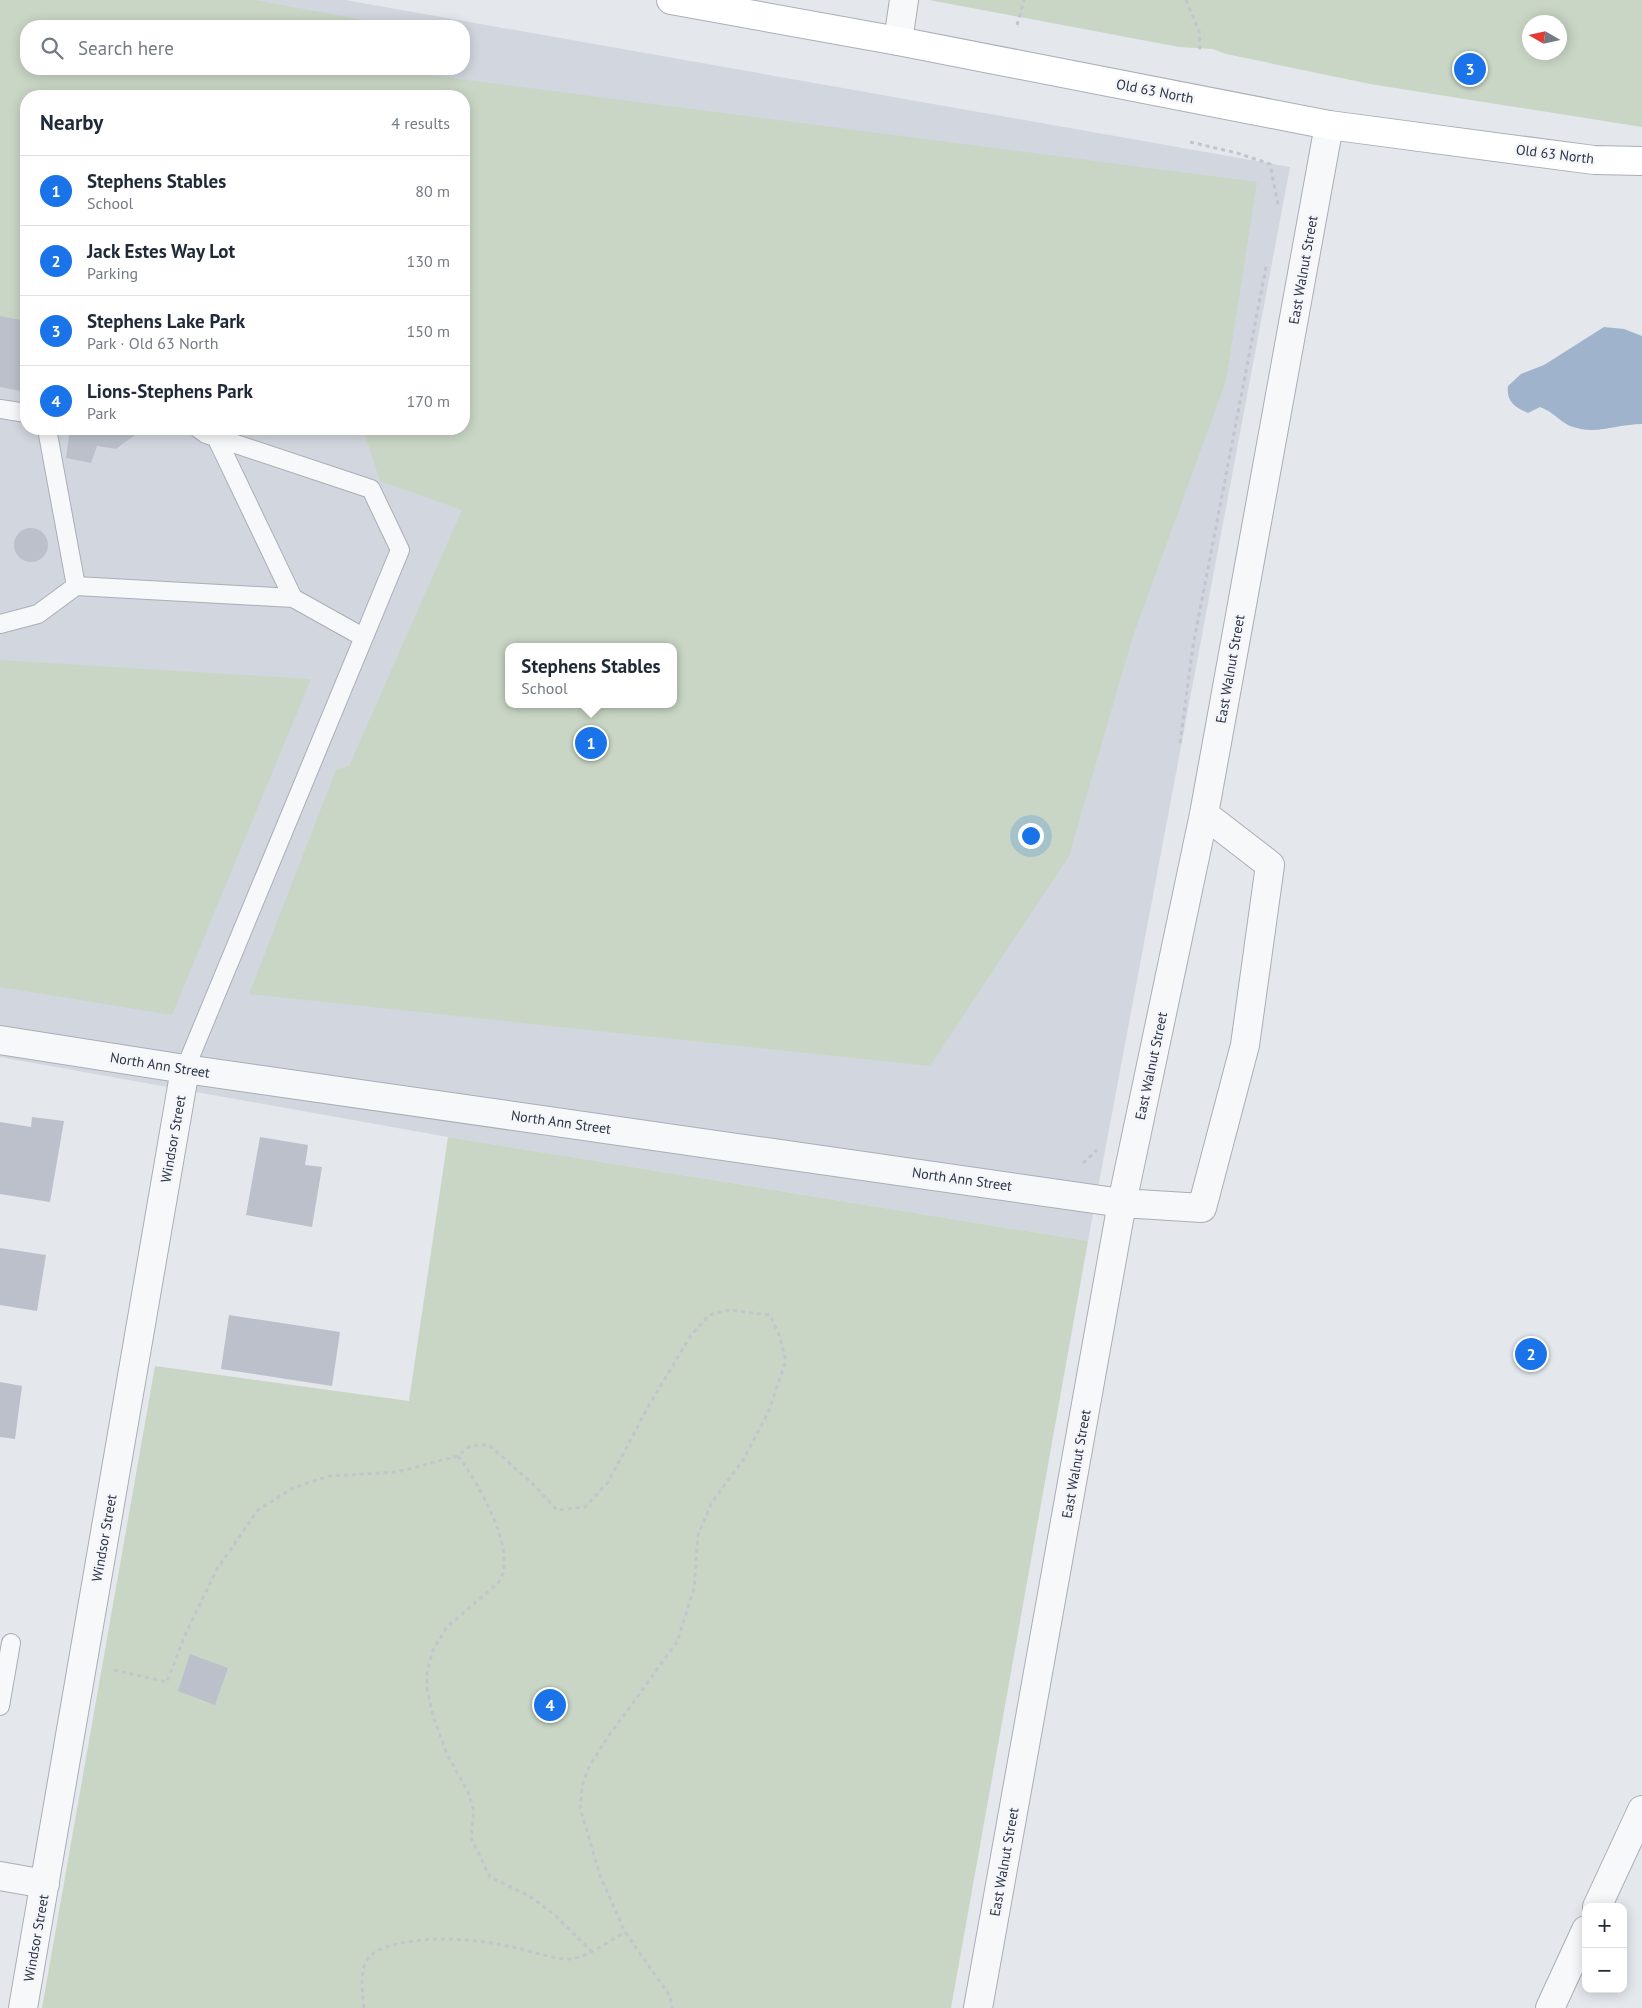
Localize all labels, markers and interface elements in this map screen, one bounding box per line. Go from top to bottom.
north arrow [1522,15,1567,60]
search box [20,20,470,75]
icon: search [38,34,66,62]
text: Search here [78,36,174,60]
pin: 3 [1454,50,1486,88]
street label: Old 63 North [1115,75,1195,107]
text: Nearby [40,109,103,136]
text: 4 results [391,113,450,133]
street label: Old 63 North [1515,140,1595,168]
text: Stephens Stables [87,169,226,193]
text: 1 [51,181,61,201]
text: 80 m [415,181,450,201]
text: School [87,193,133,213]
street label: East Walnut Street [1285,214,1321,326]
text: Jack Estes Way Lot [87,239,235,263]
text: 2 [51,251,61,271]
text: 130 m [407,251,450,271]
text: Parking [87,263,138,283]
text: Stephens Lake Park [87,309,245,333]
text: 3 [51,321,61,341]
text: 150 m [407,321,450,341]
text: Park · Old 63 North [87,333,218,353]
text: Lions-Stephens Park [87,379,253,403]
text: 4 [51,391,61,411]
text: 170 m [407,391,450,411]
text: Park [87,403,116,423]
street label: East Walnut Street [1212,613,1248,725]
popup [505,643,677,708]
text: Stephens Stables [521,654,661,678]
text: School [521,678,568,698]
pin: 1 [575,724,607,762]
your location [1018,823,1044,849]
street label: East Walnut Street [1131,1010,1171,1122]
street label: North Ann Street [109,1048,211,1082]
street label: Windsor Street [156,1094,190,1184]
street label: North Ann Street [510,1106,612,1138]
street label: North Ann Street [911,1163,1013,1195]
pin: 2 [1515,1335,1547,1373]
street label: East Walnut Street [1058,1408,1094,1520]
street label: Windsor Street [87,1493,121,1583]
pin: 4 [534,1686,566,1724]
street label: East Walnut Street [986,1806,1022,1918]
street label: Windsor Street [19,1893,53,1983]
map controls [1582,1903,1627,1993]
button: + [1582,1903,1627,1948]
button: − [1582,1948,1627,1993]

